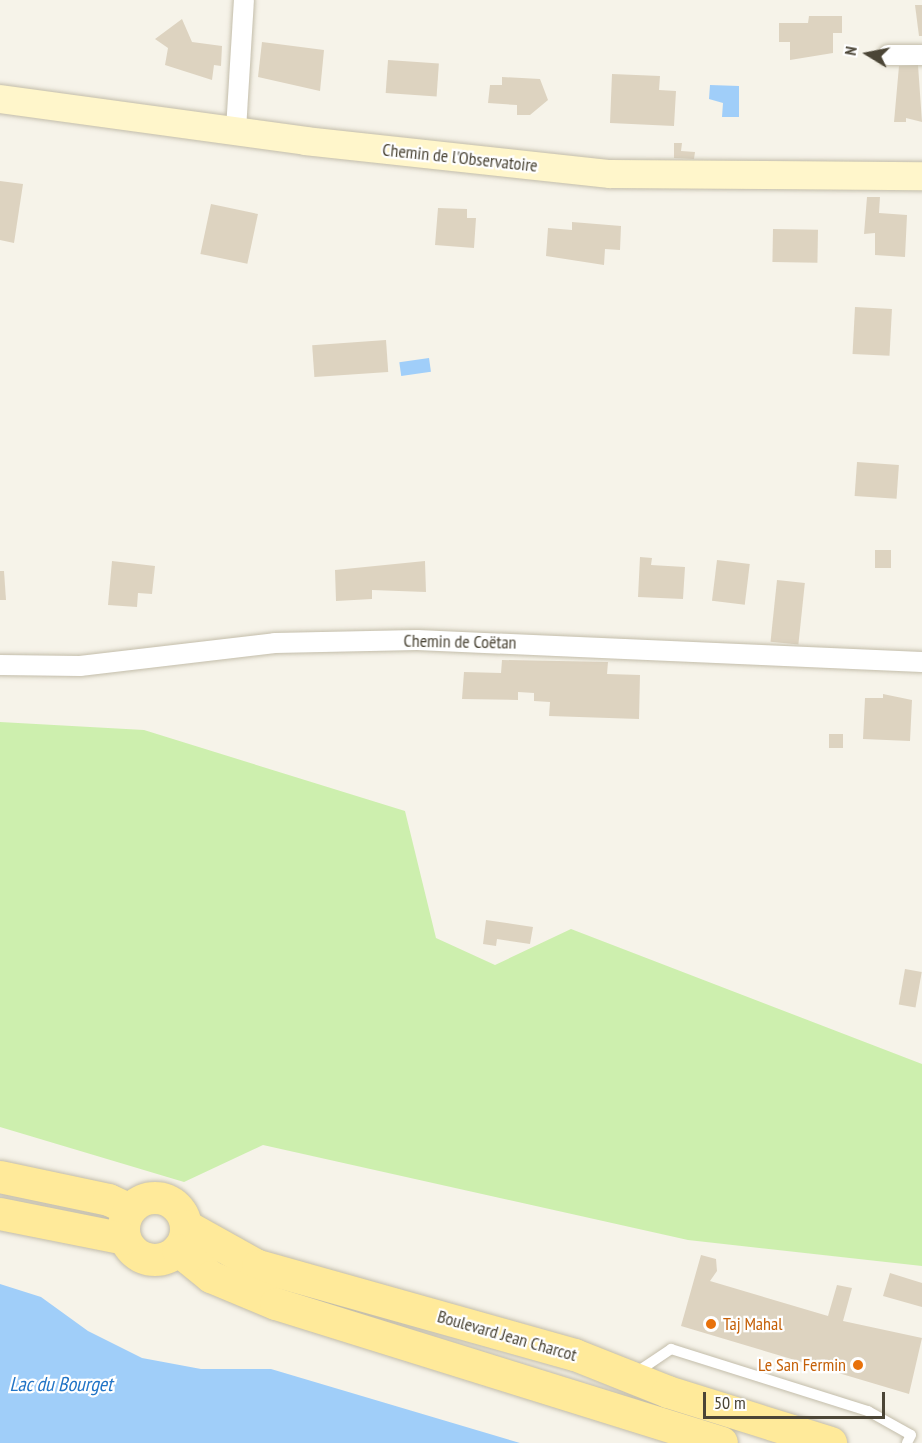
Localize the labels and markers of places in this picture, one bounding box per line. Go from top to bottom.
place label: Taj Mahal [723,1313,782,1335]
marker: Taj Mahal [704,1317,718,1331]
place label: Le San Fermin [758,1354,846,1376]
marker: Le San Fermin [851,1358,865,1372]

